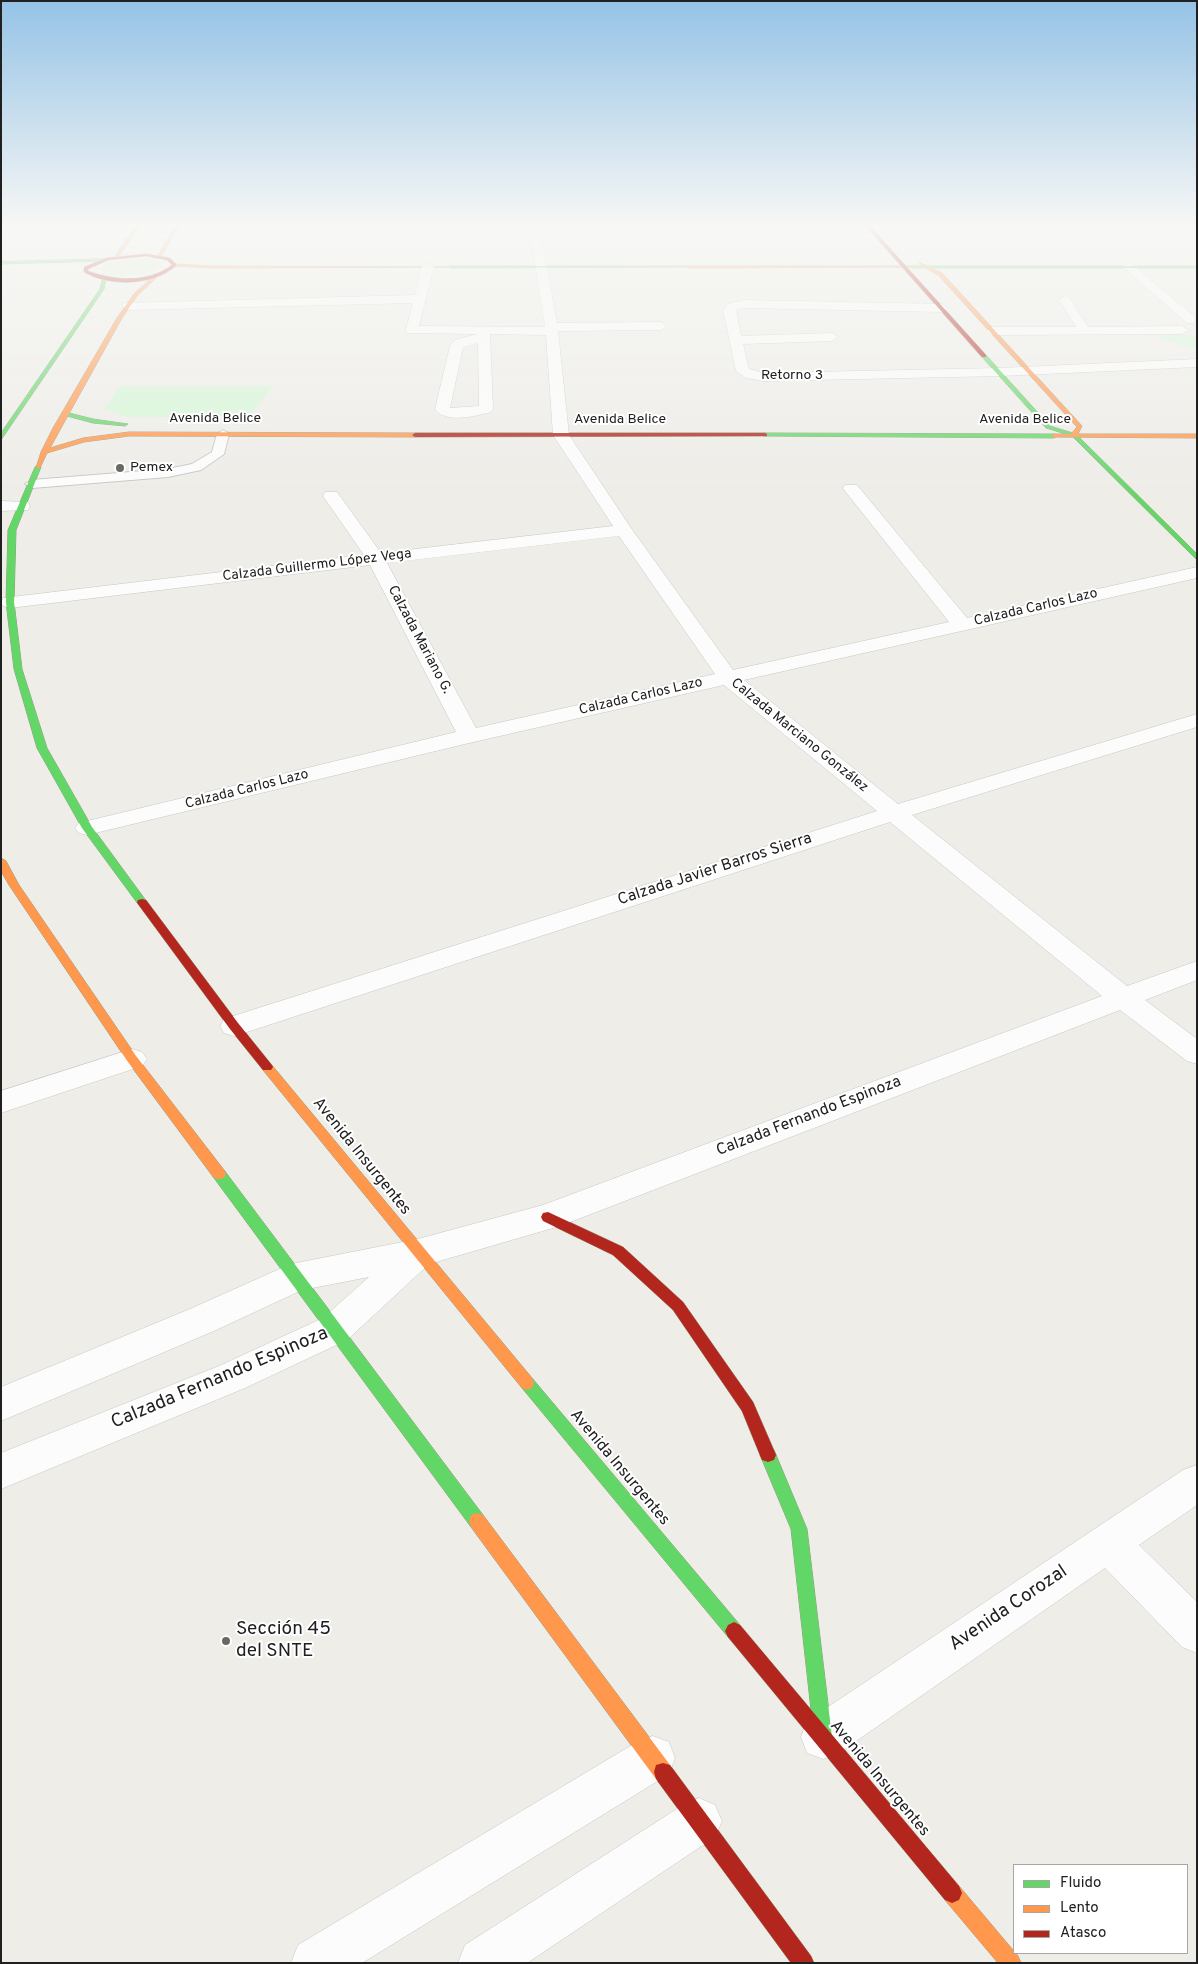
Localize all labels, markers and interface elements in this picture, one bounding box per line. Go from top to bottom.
street label: Retorno 3 [761,368,823,384]
street label: Avenida Belice [169,411,261,427]
street label: Avenida Belice [574,412,666,428]
street label: Avenida Belice [979,412,1071,428]
place label: Pemex [130,460,173,476]
marker: Pemex [114,462,126,474]
street label: Calzada Guillermo López Vega [222,546,412,586]
street label: Calzada Mariano G. [383,583,455,697]
street label: Calzada Carlos Lazo [973,586,1099,630]
street label: Calzada Carlos Lazo [578,675,704,719]
street label: Calzada Marciano González [727,675,871,797]
street label: Calzada Carlos Lazo [184,767,310,813]
street label: Calzada Javier Barros Sierra [615,829,815,911]
street label: Calzada Fernando Espinoza [714,1073,904,1161]
street label: Avenida Insurgentes [308,1095,414,1219]
street label: Calzada Fernando Espinoza [108,1323,332,1435]
street label: Avenida Insurgentes [565,1406,673,1530]
street label: Avenida Corozal [946,1561,1072,1657]
place label: Sección 45 del SNTE [236,1619,331,1663]
marker: Sección 45 del SNTE [220,1635,232,1647]
street label: Avenida Insurgentes [825,1717,933,1841]
legend [1013,1864,1188,1954]
text: Fluido [1060,1874,1101,1893]
text: Lento [1060,1899,1099,1918]
text: Atasco [1060,1924,1106,1943]

